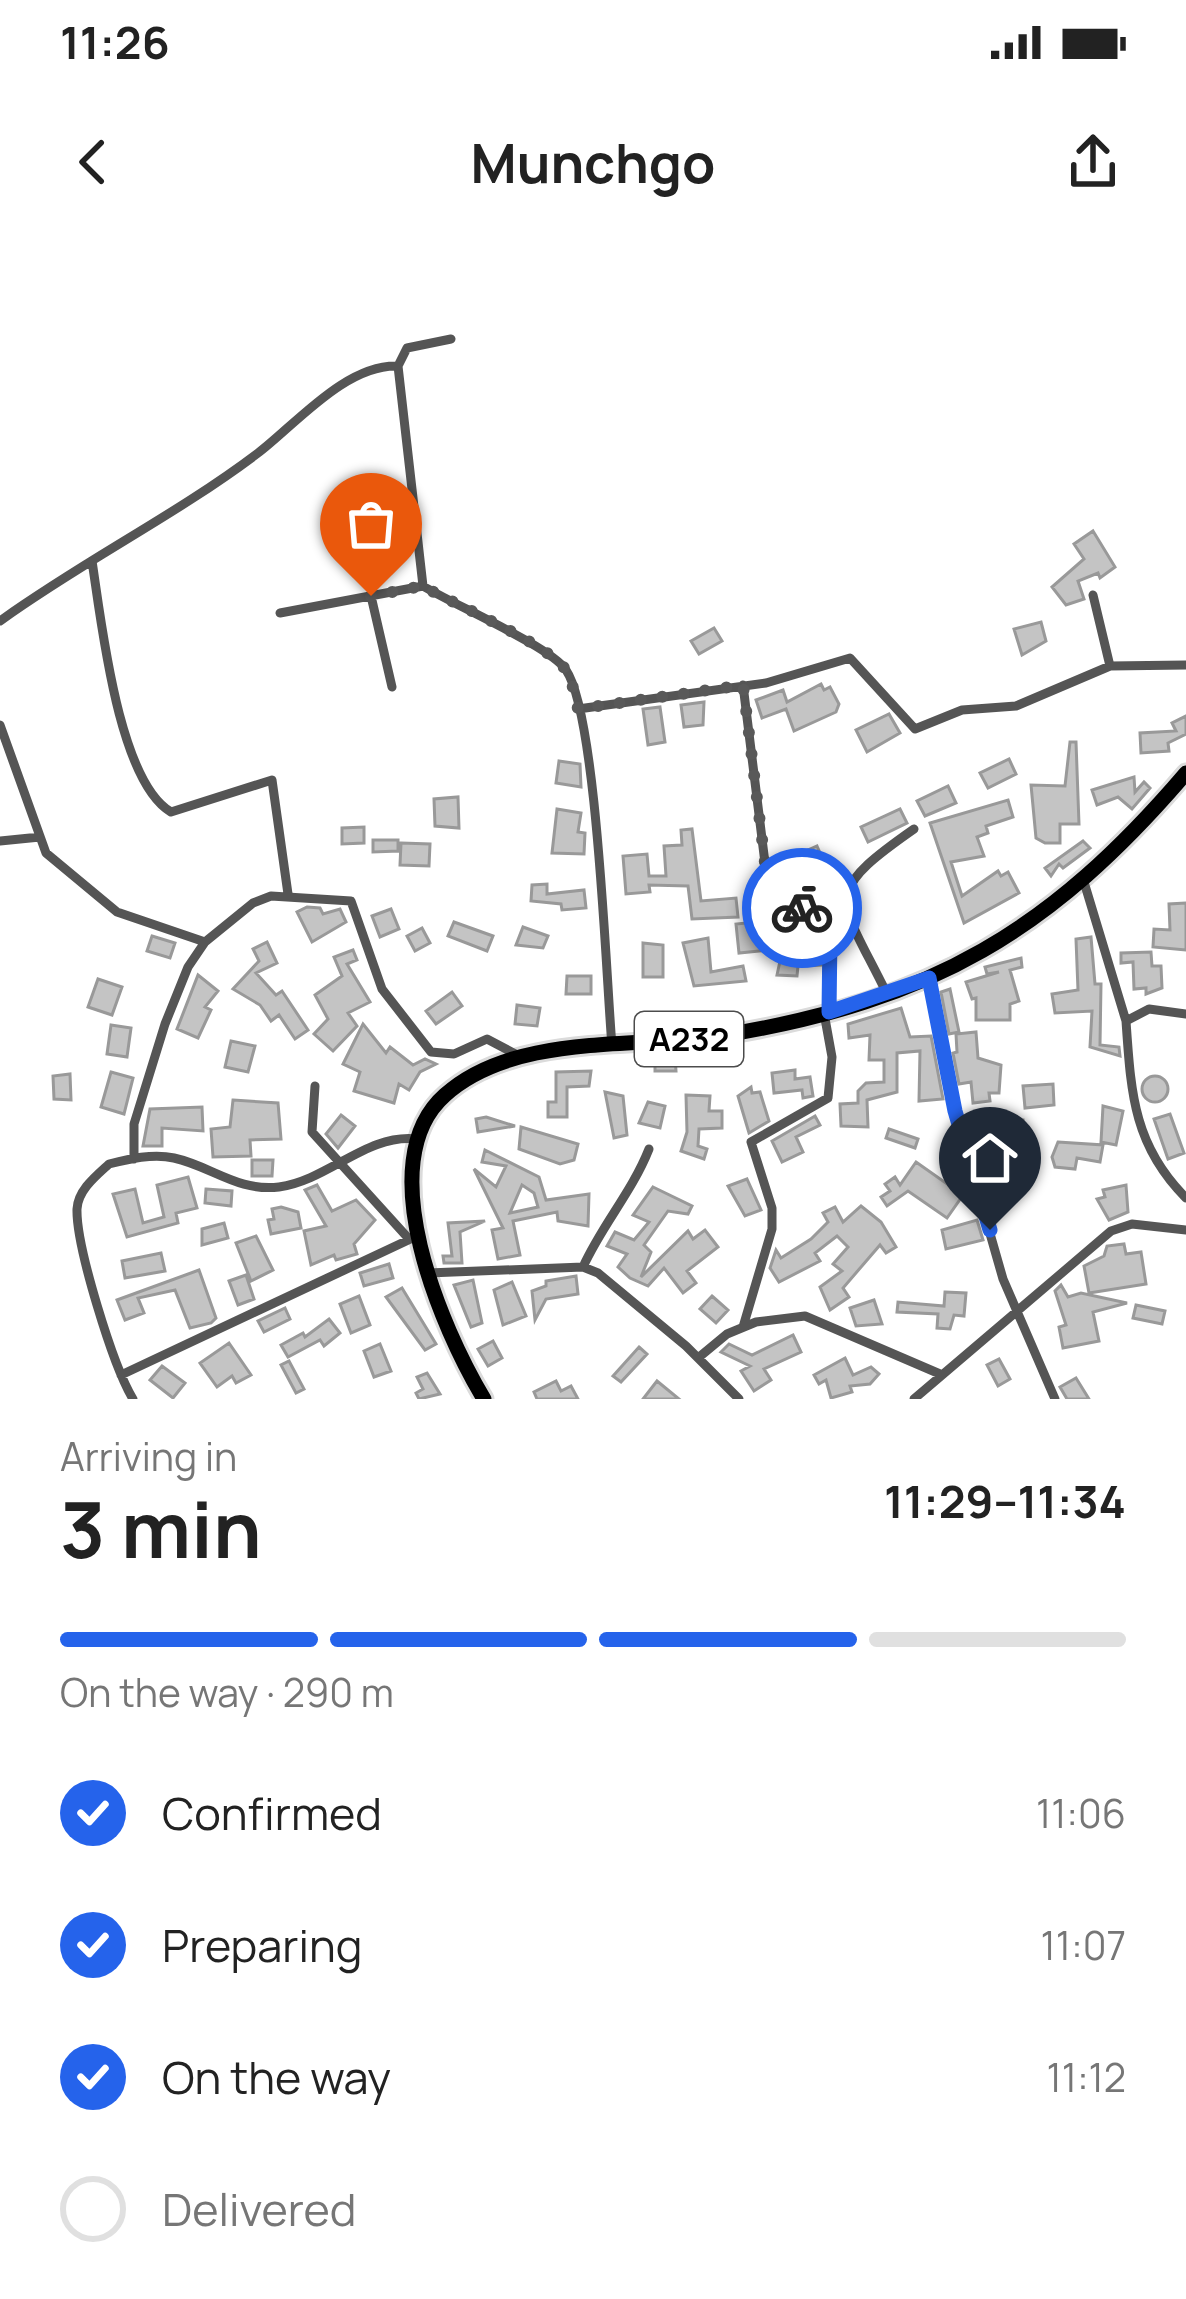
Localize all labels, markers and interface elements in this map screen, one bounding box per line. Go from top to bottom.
text: 11:26 [60,11,170,73]
text: Munchgo [471,125,715,199]
icon: back [60,129,126,195]
icon: share [1060,129,1126,195]
pin [320,473,422,596]
icon: bag [338,491,404,557]
courier [742,848,862,968]
icon: bike [769,875,835,941]
road number: A232 [635,1012,743,1066]
pin [939,1107,1041,1230]
icon: home [957,1125,1023,1191]
text: Arriving in [60,1429,237,1483]
text: 11:29–11:34 [884,1470,1126,1532]
text: 3 min [60,1475,262,1581]
text: On the way · 290 m [60,1665,394,1719]
icon: check [60,1780,126,1846]
text: Confirmed [162,1782,382,1844]
text: 11:06 [1036,1786,1126,1840]
icon: check [60,1912,126,1978]
text: Preparing [162,1914,362,1976]
text: 11:07 [1041,1918,1126,1972]
icon: check [60,2044,126,2110]
text: On the way [162,2046,391,2108]
text: 11:12 [1046,2050,1126,2104]
text: Delivered [162,2178,357,2240]

